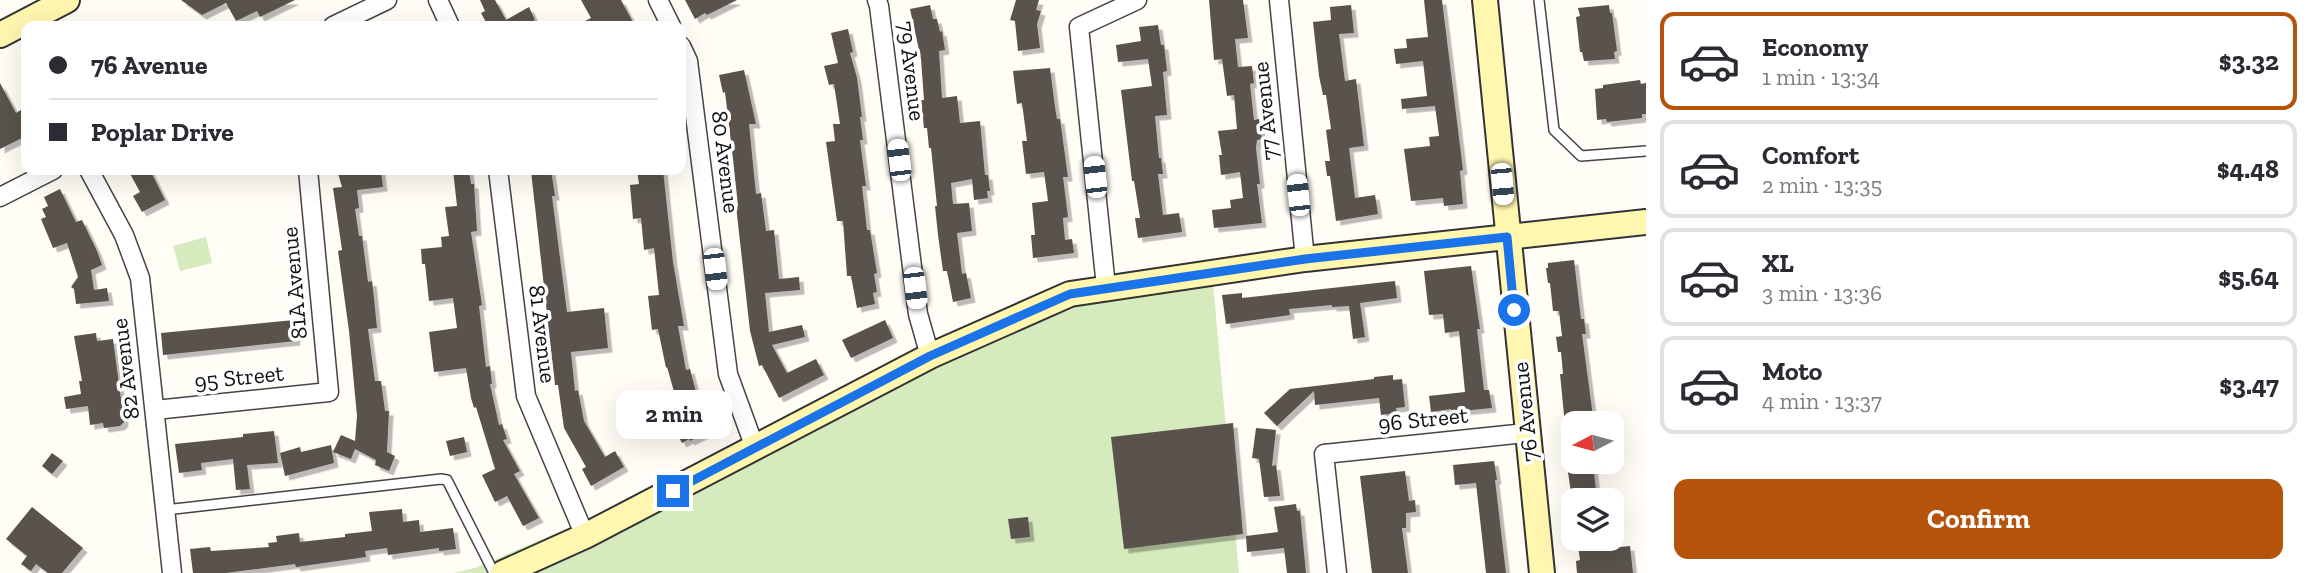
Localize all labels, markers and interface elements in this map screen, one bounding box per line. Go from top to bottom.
street label: 79 Avenue [892,19,932,123]
icon: car [1678,30,1741,93]
text: Economy [1762,31,1868,63]
text: $3.32 [2219,45,2279,77]
text: 76 Avenue [91,49,208,81]
street label: 77 Avenue [1246,60,1284,162]
text: 1 min · 13:34 [1762,63,1880,91]
street label: 80 Avenue [706,109,746,215]
text: Poplar Drive [91,116,234,148]
car [887,138,912,182]
icon: car [1678,138,1741,201]
text: Comfort [1762,139,1859,171]
text: $4.48 [2217,153,2279,185]
car [1083,155,1108,199]
car [1490,162,1515,206]
text: 2 min · 13:35 [1762,171,1882,199]
car [1286,173,1311,217]
street label: 81A Avenue [275,226,313,340]
icon: car [1678,246,1741,309]
car [703,247,728,291]
text: XL [1762,247,1794,279]
text: $5.64 [2218,261,2279,293]
car [903,266,928,310]
text: 3 min · 13:36 [1762,279,1882,307]
street label: 81 Avenue [523,283,563,385]
route start [1498,294,1530,326]
street label: 82 Avenue [105,317,145,421]
icon: car [1678,354,1741,417]
text: Moto [1762,355,1822,387]
street label: 95 Street [193,358,286,396]
street label: 76 Avenue [1506,361,1544,463]
text: $3.47 [2219,369,2279,401]
text: 4 min · 13:37 [1762,387,1882,415]
callout: 2 min [615,390,731,438]
text: 2 min [645,400,703,428]
street label: 96 Street [1377,400,1470,438]
north arrow [1561,411,1624,474]
map controls [1561,411,1624,551]
route end [657,475,689,507]
button: Confirm [1674,479,2283,559]
button: layers [1561,488,1624,551]

